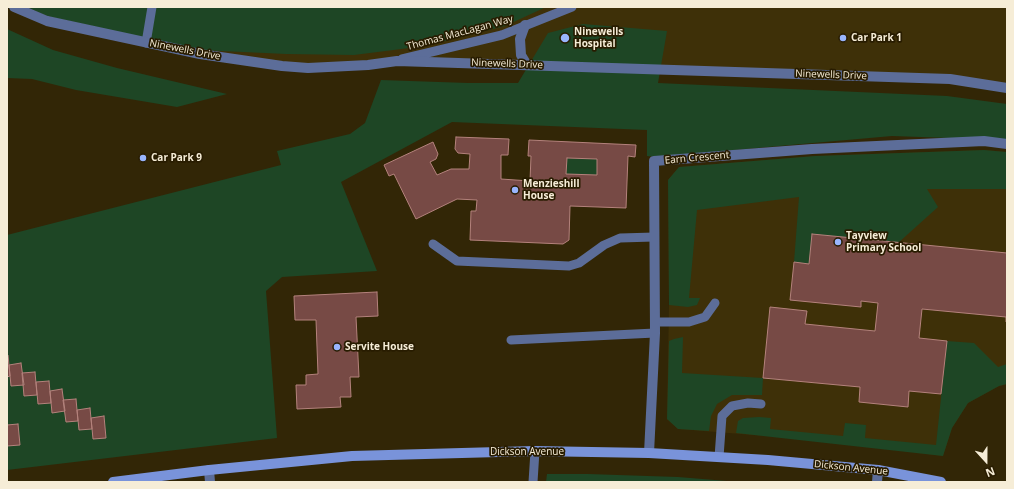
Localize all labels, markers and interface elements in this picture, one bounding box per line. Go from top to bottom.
street label: Thomas MacLagan Way [406,13,514,53]
place label: Ninewells Hospital [574,26,623,50]
marker: Ninewells Hospital [559,32,571,44]
place label: Car Park 1 [851,32,902,44]
marker: Car Park 1 [838,33,848,43]
street label: Ninewells Drive [148,37,222,63]
street label: Ninewells Drive [471,57,543,71]
street label: Ninewells Drive [795,68,867,82]
street label: Earn Crescent [664,149,730,167]
place label: Car Park 9 [151,152,202,164]
marker: Car Park 9 [138,153,148,163]
place label: Menzieshill House [523,178,579,202]
marker: Menzieshill House [510,185,520,195]
place label: Tayview Primary School [846,230,921,254]
marker: Tayview Primary School [833,237,843,247]
place label: Servite House [345,341,414,353]
marker: Servite House [332,342,342,352]
north arrow [966,441,1006,481]
street label: Dickson Avenue [490,446,564,458]
street label: Dickson Avenue [814,458,888,478]
text: N [984,464,997,481]

